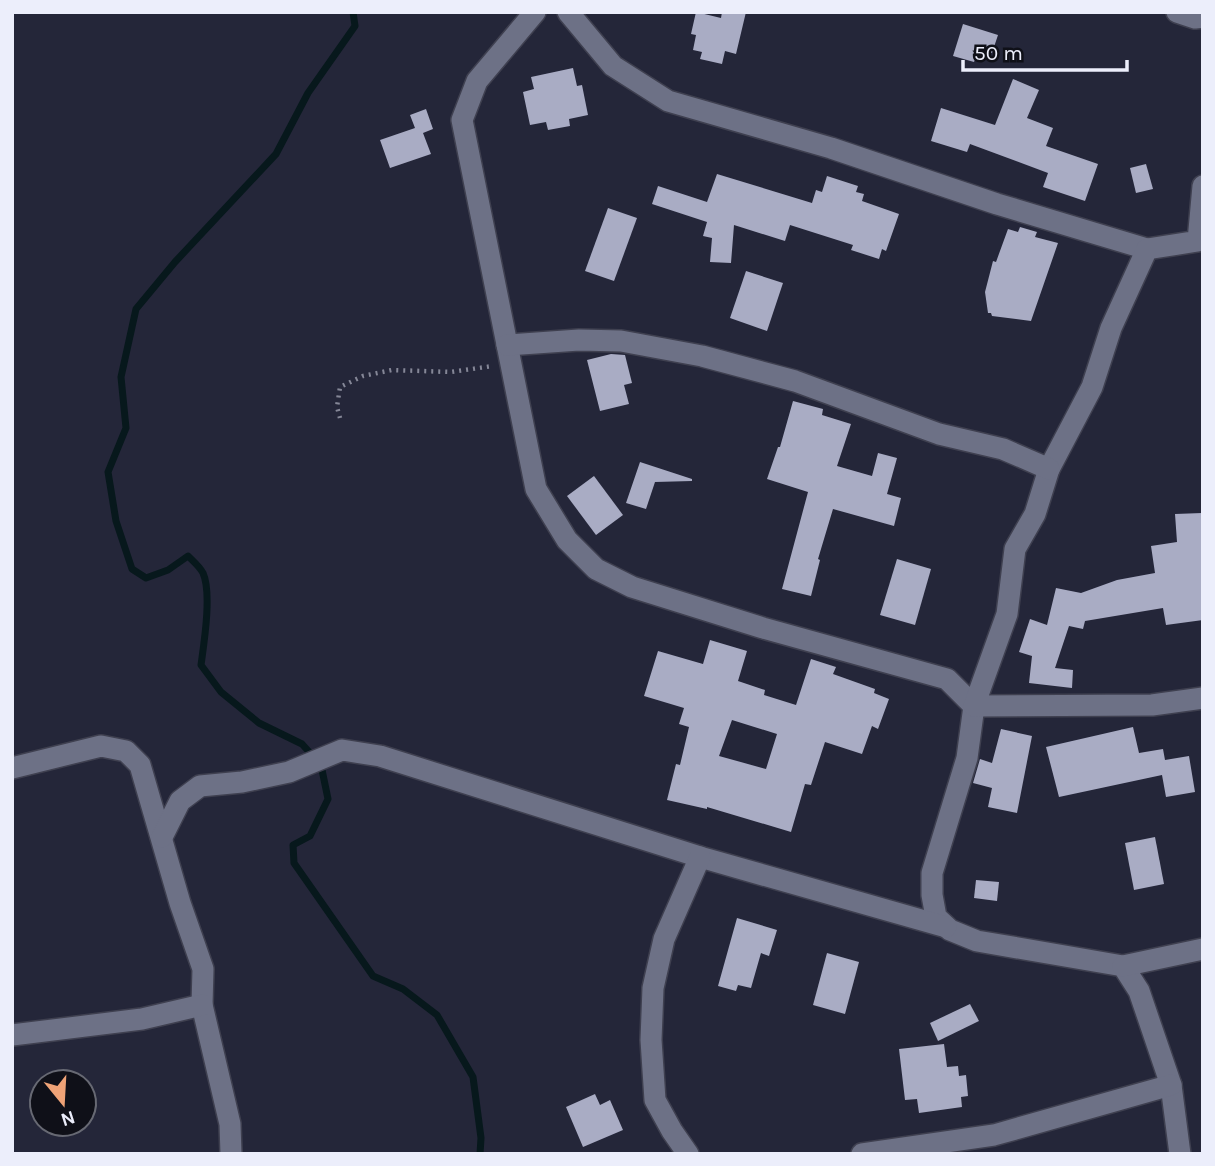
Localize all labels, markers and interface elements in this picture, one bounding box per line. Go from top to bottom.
scale bar [963,28,1128,72]
text: 50 m [974,41,1023,65]
north arrow [28,1068,98,1138]
text: N [58,1106,78,1131]

